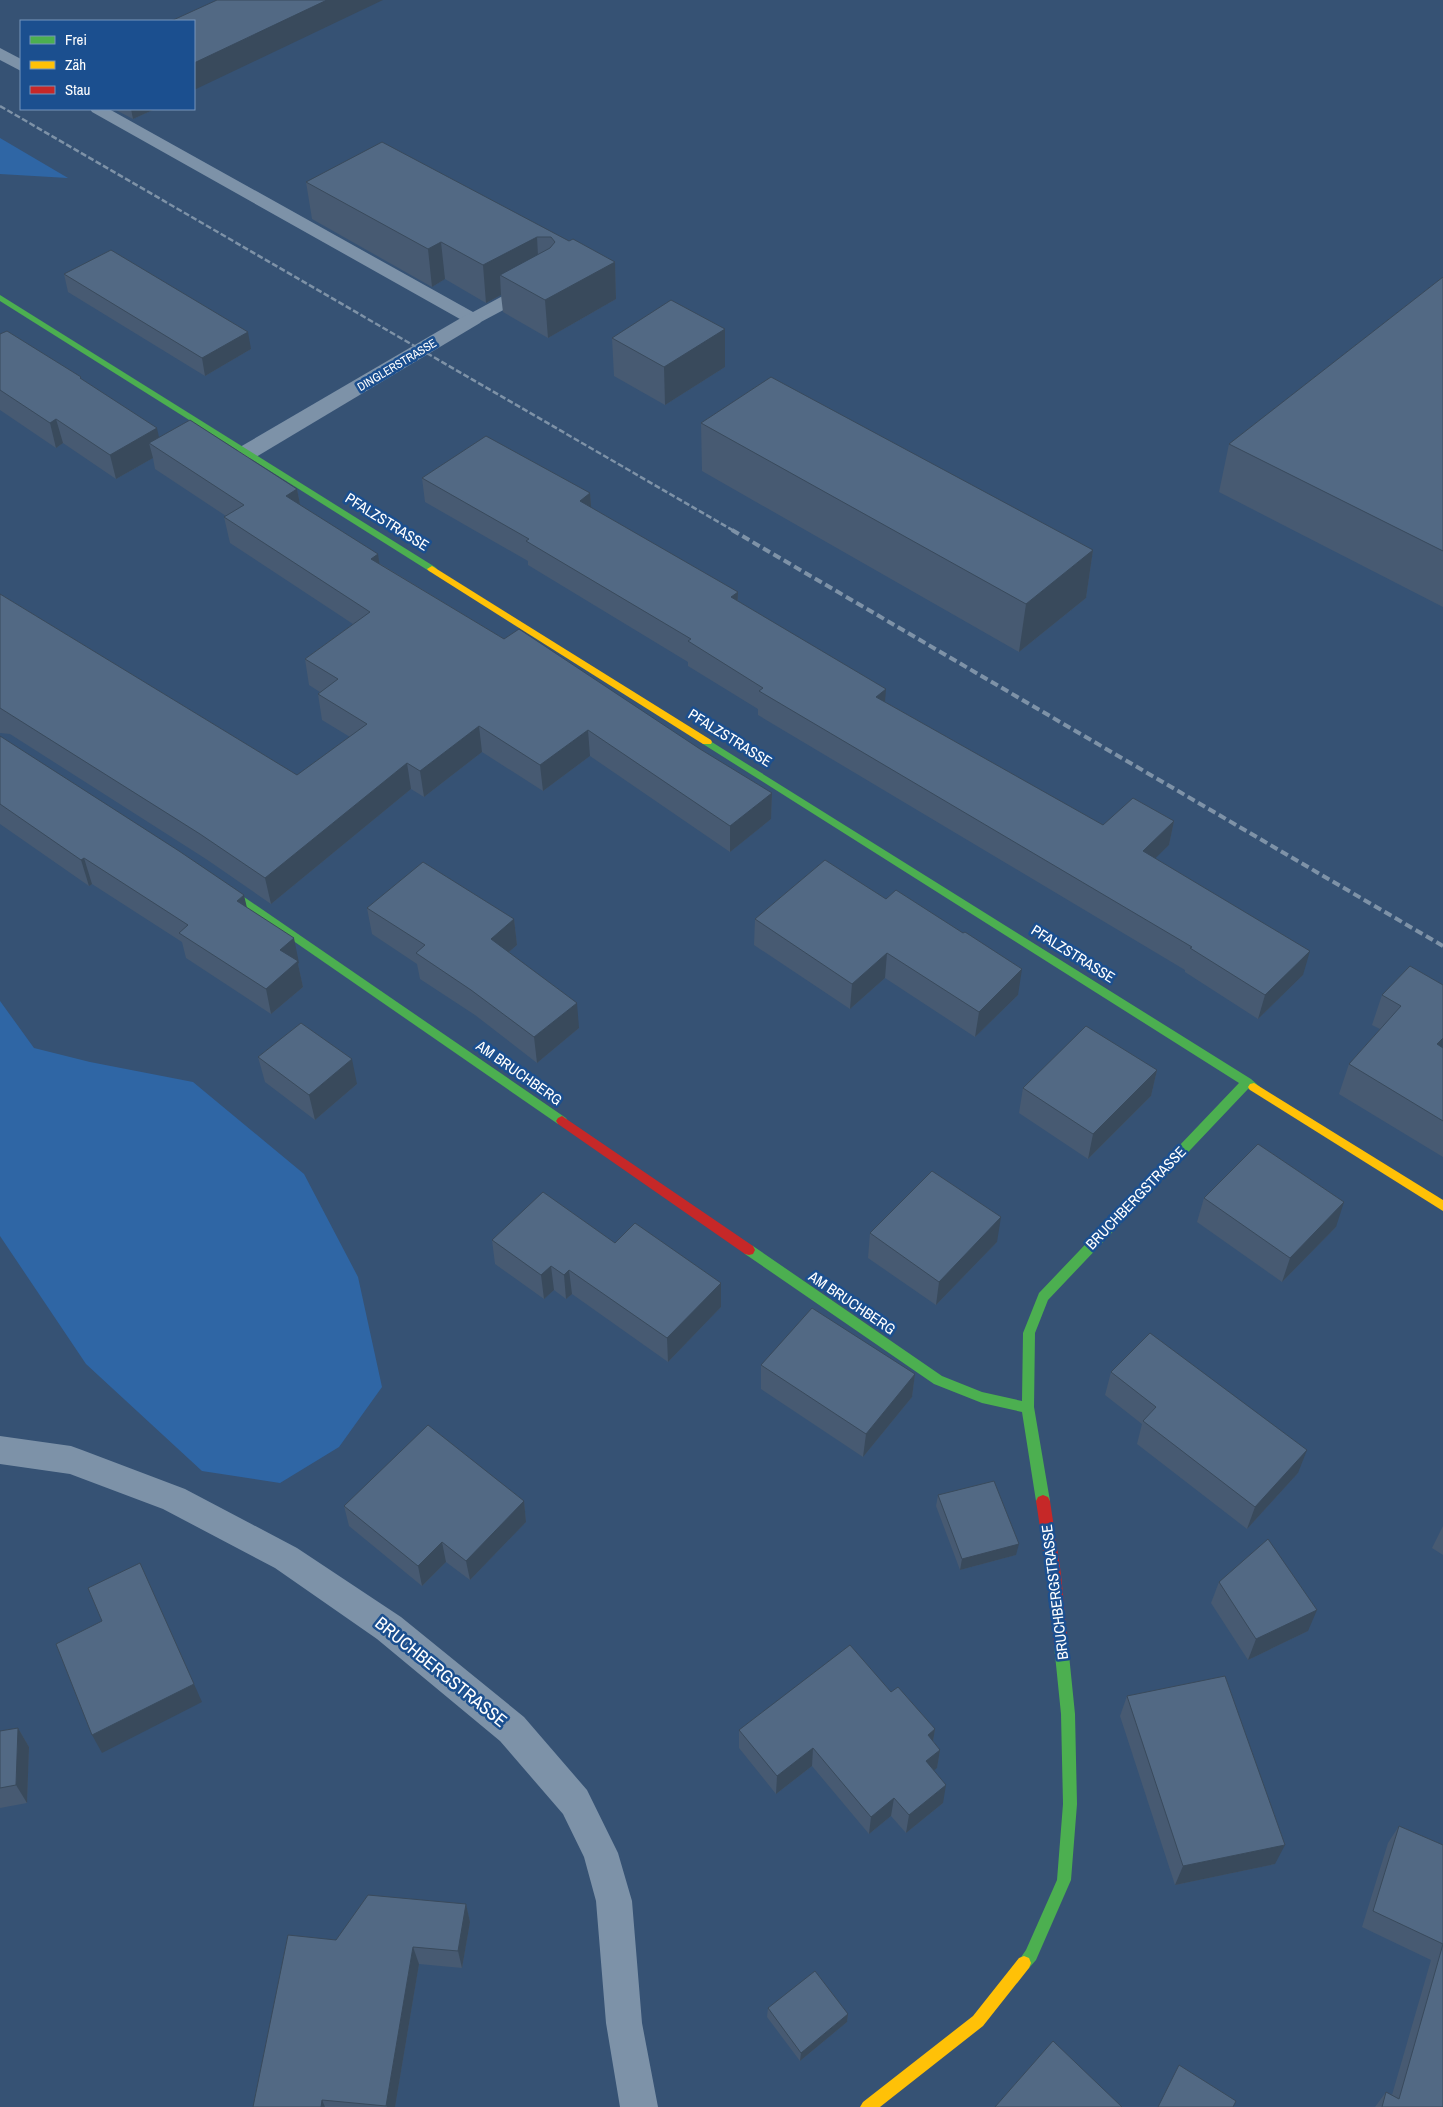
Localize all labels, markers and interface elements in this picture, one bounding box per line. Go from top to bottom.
legend [20,20,195,110]
text: Frei [65,29,87,50]
text: Zäh [65,54,86,75]
text: Stau [65,79,90,100]
street label: DINGLERSTRASSE [354,335,440,395]
street label: PFALZSTRASSE [341,487,433,556]
street label: PFALZSTRASSE [684,703,776,772]
street label: PFALZSTRASSE [1027,919,1119,988]
street label: AM BRUCHBERG [471,1035,566,1110]
street label: BRUCHBERGSTRASSE [1081,1141,1190,1254]
street label: AM BRUCHBERG [804,1265,900,1339]
street label: BRUCHBERGSTRASSE [1036,1523,1073,1661]
street label: BRUCHBERGSTRASSE [370,1611,513,1733]

